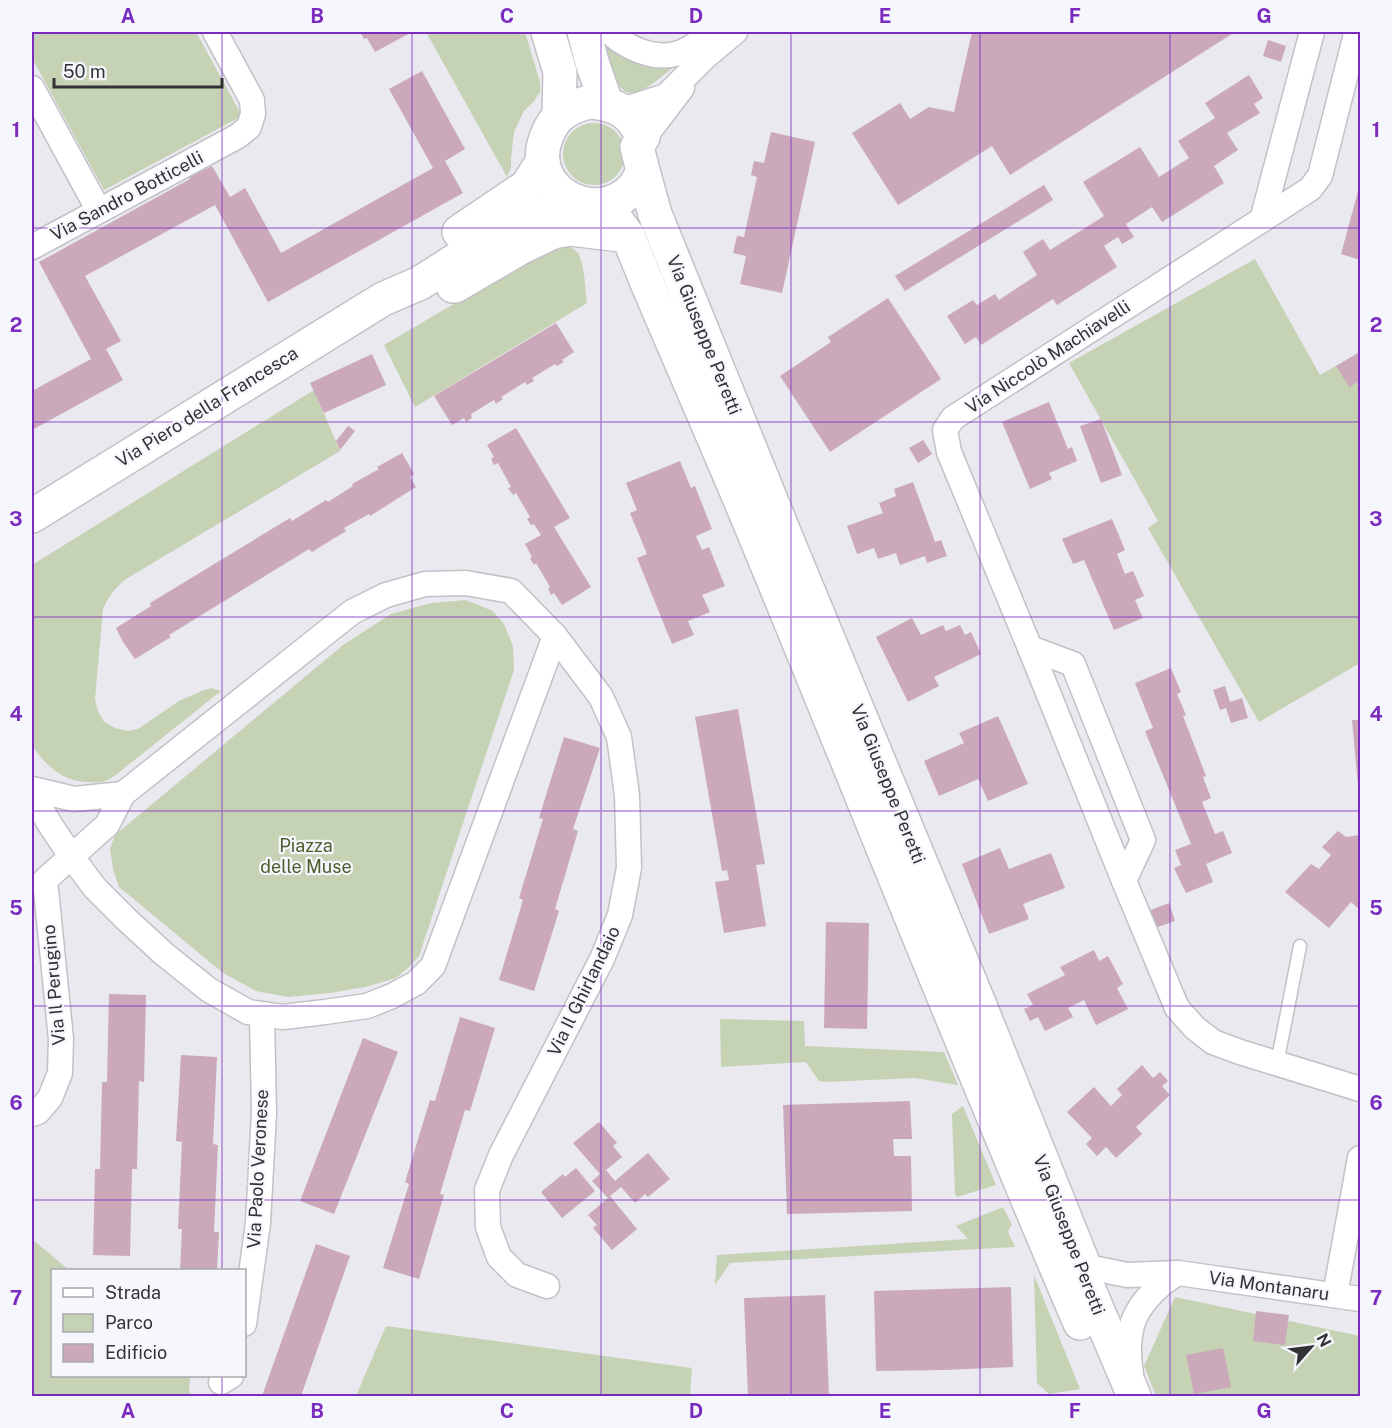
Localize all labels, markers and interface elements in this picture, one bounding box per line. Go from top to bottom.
text: A [121,4,135,28]
text: B [310,4,324,28]
text: C [500,4,514,28]
text: D [689,4,703,28]
text: E [879,4,891,28]
text: F [1069,4,1081,28]
text: G [1256,4,1272,28]
scale bar [54,51,222,89]
text: 50 m [63,61,106,82]
text: 1 [12,118,20,142]
text: 1 [1372,118,1380,142]
street label: Via Sandro Botticelli [47,146,207,245]
street label: Via Giuseppe Peretti [663,252,746,418]
street label: Via Niccolò Machiavelli [961,295,1134,418]
text: 2 [10,313,22,337]
text: 2 [1370,313,1382,337]
street label: Via Piero della Francesca [112,342,301,471]
text: 3 [9,507,23,531]
text: 3 [1369,507,1383,531]
street label: Via Giuseppe Peretti [847,701,930,867]
text: 4 [9,702,23,726]
text: 4 [1369,702,1383,726]
park label: Piazza delle Muse [260,835,352,877]
text: 5 [9,896,23,920]
text: 5 [1369,896,1383,920]
street label: Via Il Ghirlandaio [543,922,624,1059]
street label: Via Il Perugino [38,924,69,1046]
street label: Via Paolo Veronese [243,1089,272,1249]
text: 6 [9,1091,23,1115]
text: 6 [1369,1091,1383,1115]
street label: Via Giuseppe Peretti [1029,1152,1110,1318]
street label: Via Montanaru [1207,1267,1331,1304]
legend [51,1269,246,1377]
text: Strada [105,1282,161,1303]
text: 7 [10,1286,22,1310]
text: 7 [1370,1286,1382,1310]
text: Parco [105,1312,153,1333]
north arrow [1281,1317,1341,1377]
text: N [1312,1330,1335,1350]
text: Edificio [105,1342,167,1363]
text: A [121,1399,135,1423]
text: B [310,1399,324,1423]
text: C [500,1399,514,1423]
text: D [689,1399,703,1423]
text: E [879,1399,891,1423]
text: F [1069,1399,1081,1423]
text: G [1256,1399,1272,1423]

